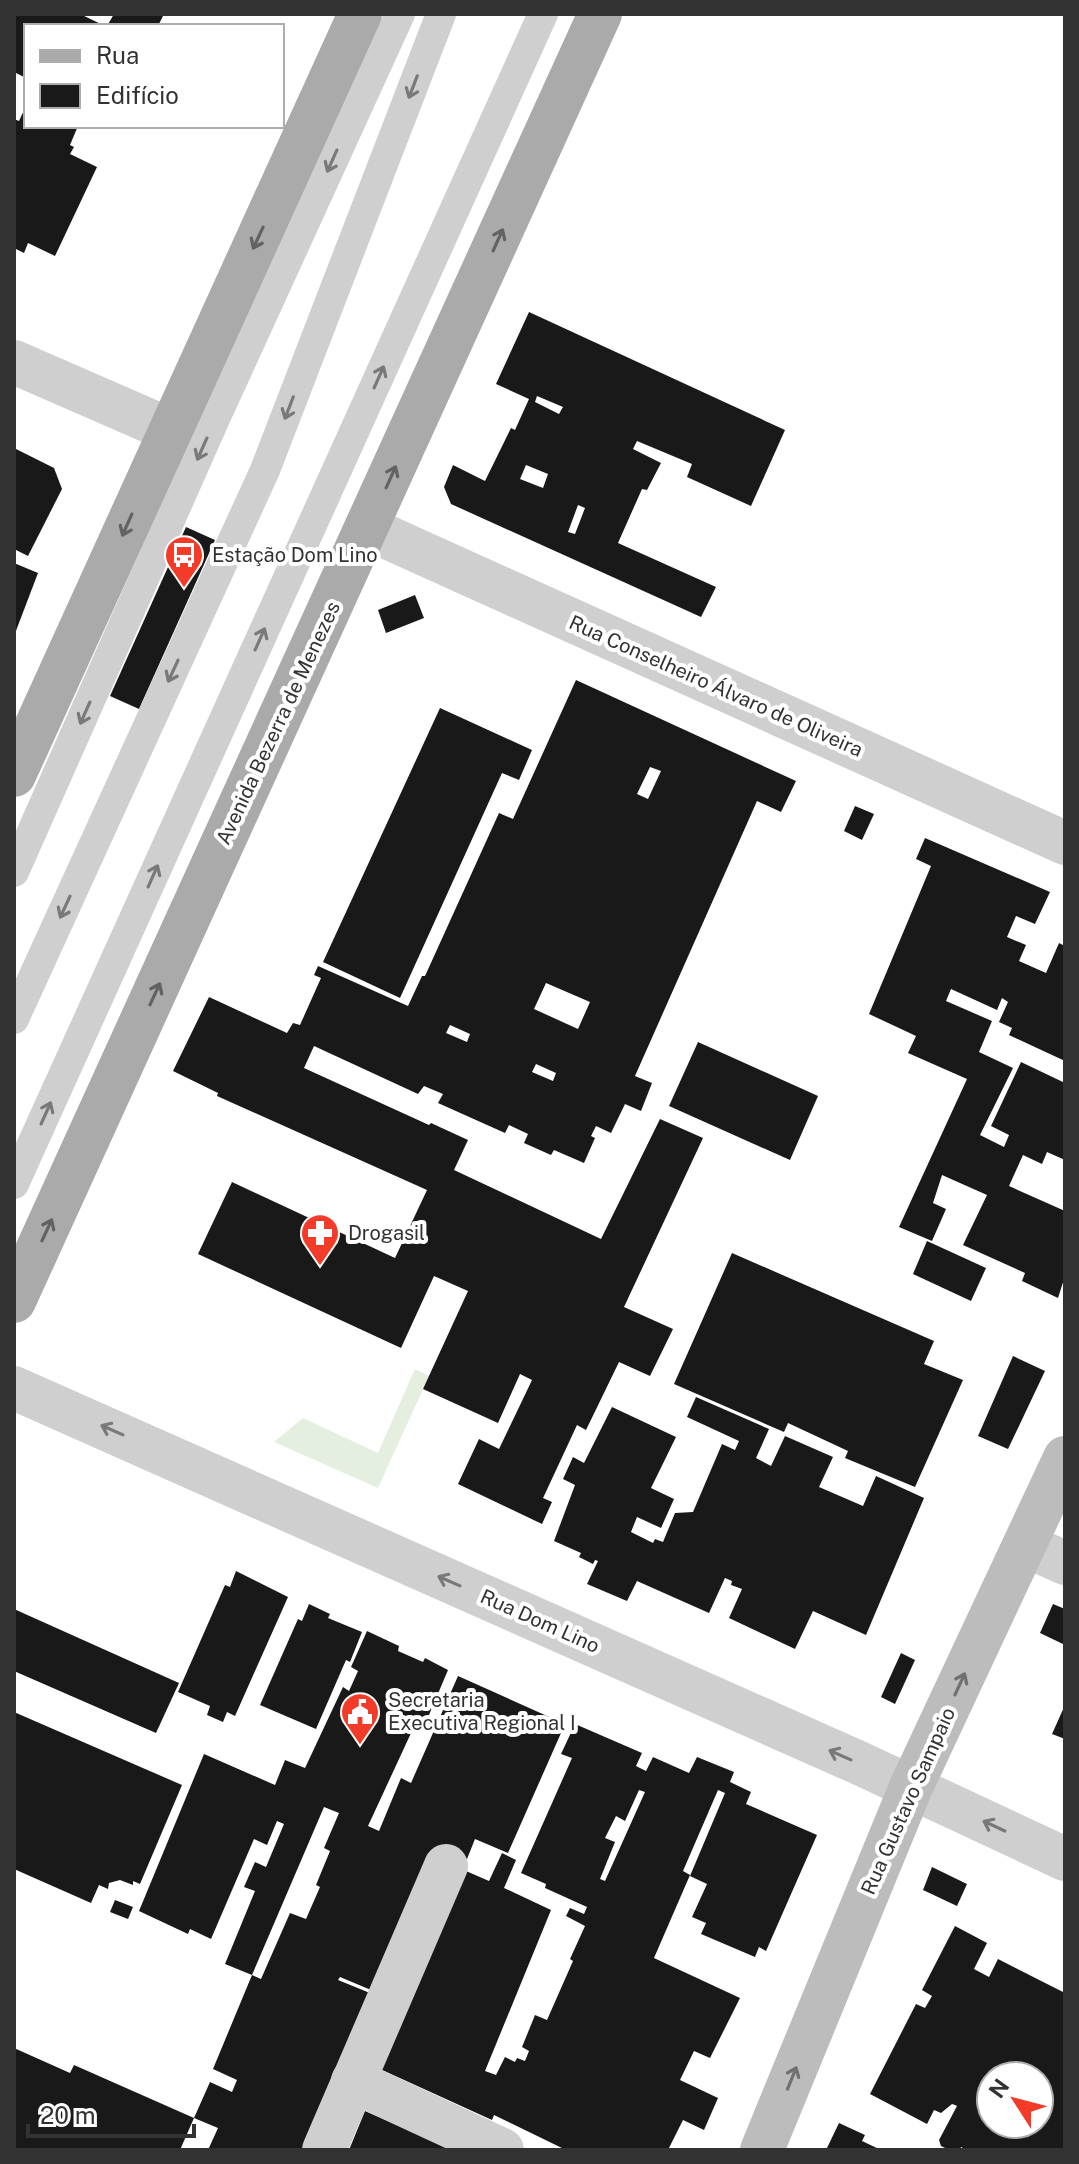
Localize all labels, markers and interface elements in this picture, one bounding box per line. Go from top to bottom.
legend [24,24,284,128]
text: Rua [96,41,139,69]
one-way arrow [405,74,419,99]
text: Edifício [96,81,179,109]
one-way arrow [324,149,339,173]
one-way arrow [250,226,265,250]
one-way arrow [491,228,506,252]
one-way arrow [372,365,387,389]
one-way arrow [281,395,295,420]
one-way arrow [193,436,208,461]
one-way arrow [384,465,399,490]
one-way arrow [119,513,134,537]
bus stop icon: Estação Dom Lino [163,534,205,589]
place label: Estação Dom Lino [212,543,378,567]
street label: Avenida Bezerra de Menezes [211,598,345,848]
street label: Rua Conselheiro Álvaro de Oliveira [565,609,867,762]
one-way arrow [254,627,269,652]
one-way arrow [165,659,180,683]
one-way arrow [77,700,92,724]
one-way arrow [146,864,161,888]
one-way arrow [57,895,72,919]
one-way arrow [148,982,163,1006]
one-way arrow [39,1101,54,1125]
pharmacy icon: Drogasil [299,1212,341,1267]
one-way arrow [40,1219,55,1243]
place label: Drogasil [348,1221,425,1245]
one-way arrow [100,1422,125,1437]
one-way arrow [437,1572,462,1587]
street label: Rua Dom Lino [477,1584,603,1658]
one-way arrow [953,1673,968,1697]
place label: Secretaria Executiva Regional I [388,1688,576,1735]
public building icon: Secretaria Executiva Regional I [339,1691,381,1746]
street label: Rua Gustavo Sampaio [856,1704,960,1898]
one-way arrow [828,1747,852,1762]
one-way arrow [982,1818,1007,1833]
north arrow [975,2060,1055,2140]
one-way arrow [786,2066,800,2091]
text: N [983,2074,1014,2103]
scale bar [28,2088,194,2138]
text: 20 m [40,2101,96,2129]

